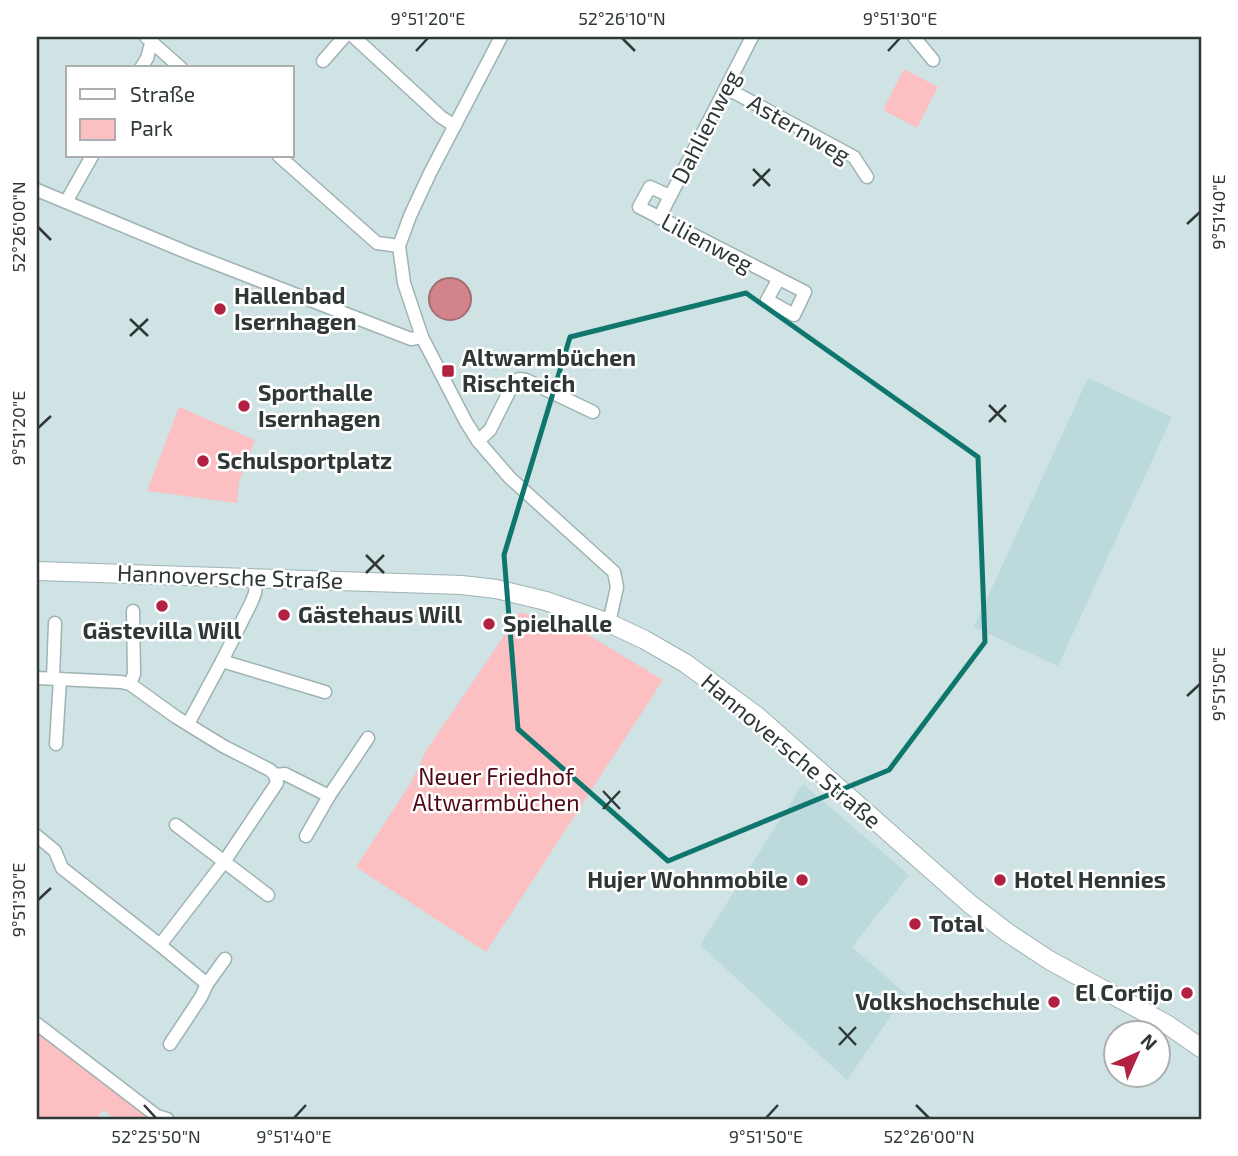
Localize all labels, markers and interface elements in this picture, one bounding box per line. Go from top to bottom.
text: 9°51'20"E [391,7,465,29]
text: 52°26'10"N [578,7,666,29]
text: 9°51'30"E [863,7,937,29]
street label: Dahlienweg [665,65,746,188]
legend [66,66,294,158]
text: Straße [130,81,195,106]
street label: Asternweg [743,88,856,169]
text: Park [130,115,173,140]
text: 9°51'40"E [1207,174,1229,250]
text: 52°26'00"N [7,181,29,273]
street label: Lilienweg [657,206,758,278]
place label: Hallenbad Isernhagen [234,281,357,335]
marker: Hallenbad Isernhagen [212,301,228,317]
place label: Altwarmbüchen Rischteich [462,343,636,397]
marker: Altwarmbüchen Rischteich [440,363,456,379]
place label: Sporthalle Isernhagen [258,378,381,432]
text: 9°51'20"E [7,391,29,465]
marker: Sporthalle Isernhagen [236,398,252,414]
place label: Schulsportplatz [217,446,392,474]
marker: Schulsportplatz [195,453,211,469]
street label: Hannoversche Straße [116,558,344,594]
marker: Gästevilla Will [154,598,170,614]
place label: Gästehaus Will [298,600,463,628]
marker: Gästehaus Will [276,607,292,623]
place label: Spielhalle [503,609,612,637]
place label: Gästevilla Will [83,616,242,644]
marker: Spielhalle [481,616,497,632]
text: 9°51'50"E [1207,647,1229,721]
street label: Hannoversche Straße [696,667,887,834]
park label: Neuer Friedhof Altwarmbüchen [412,762,580,816]
text: 9°51'30"E [7,863,29,937]
place label: Hujer Wohnmobile [587,865,788,893]
place label: Hotel Hennies [1014,865,1166,893]
marker: Hujer Wohnmobile [794,872,810,888]
marker: Hotel Hennies [992,872,1008,888]
place label: Total [929,909,985,937]
marker: Total [907,916,923,932]
place label: El Cortijo [1075,978,1173,1006]
marker: El Cortijo [1179,985,1195,1001]
place label: Volkshochschule [855,987,1040,1015]
marker: Volkshochschule [1046,994,1062,1010]
north arrow [1102,1020,1172,1090]
text: N [1136,1029,1162,1055]
text: 52°25'50"N [111,1125,201,1147]
text: 9°51'40"E [256,1125,332,1147]
text: 9°51'50"E [729,1125,803,1147]
text: 52°26'00"N [883,1125,975,1147]

